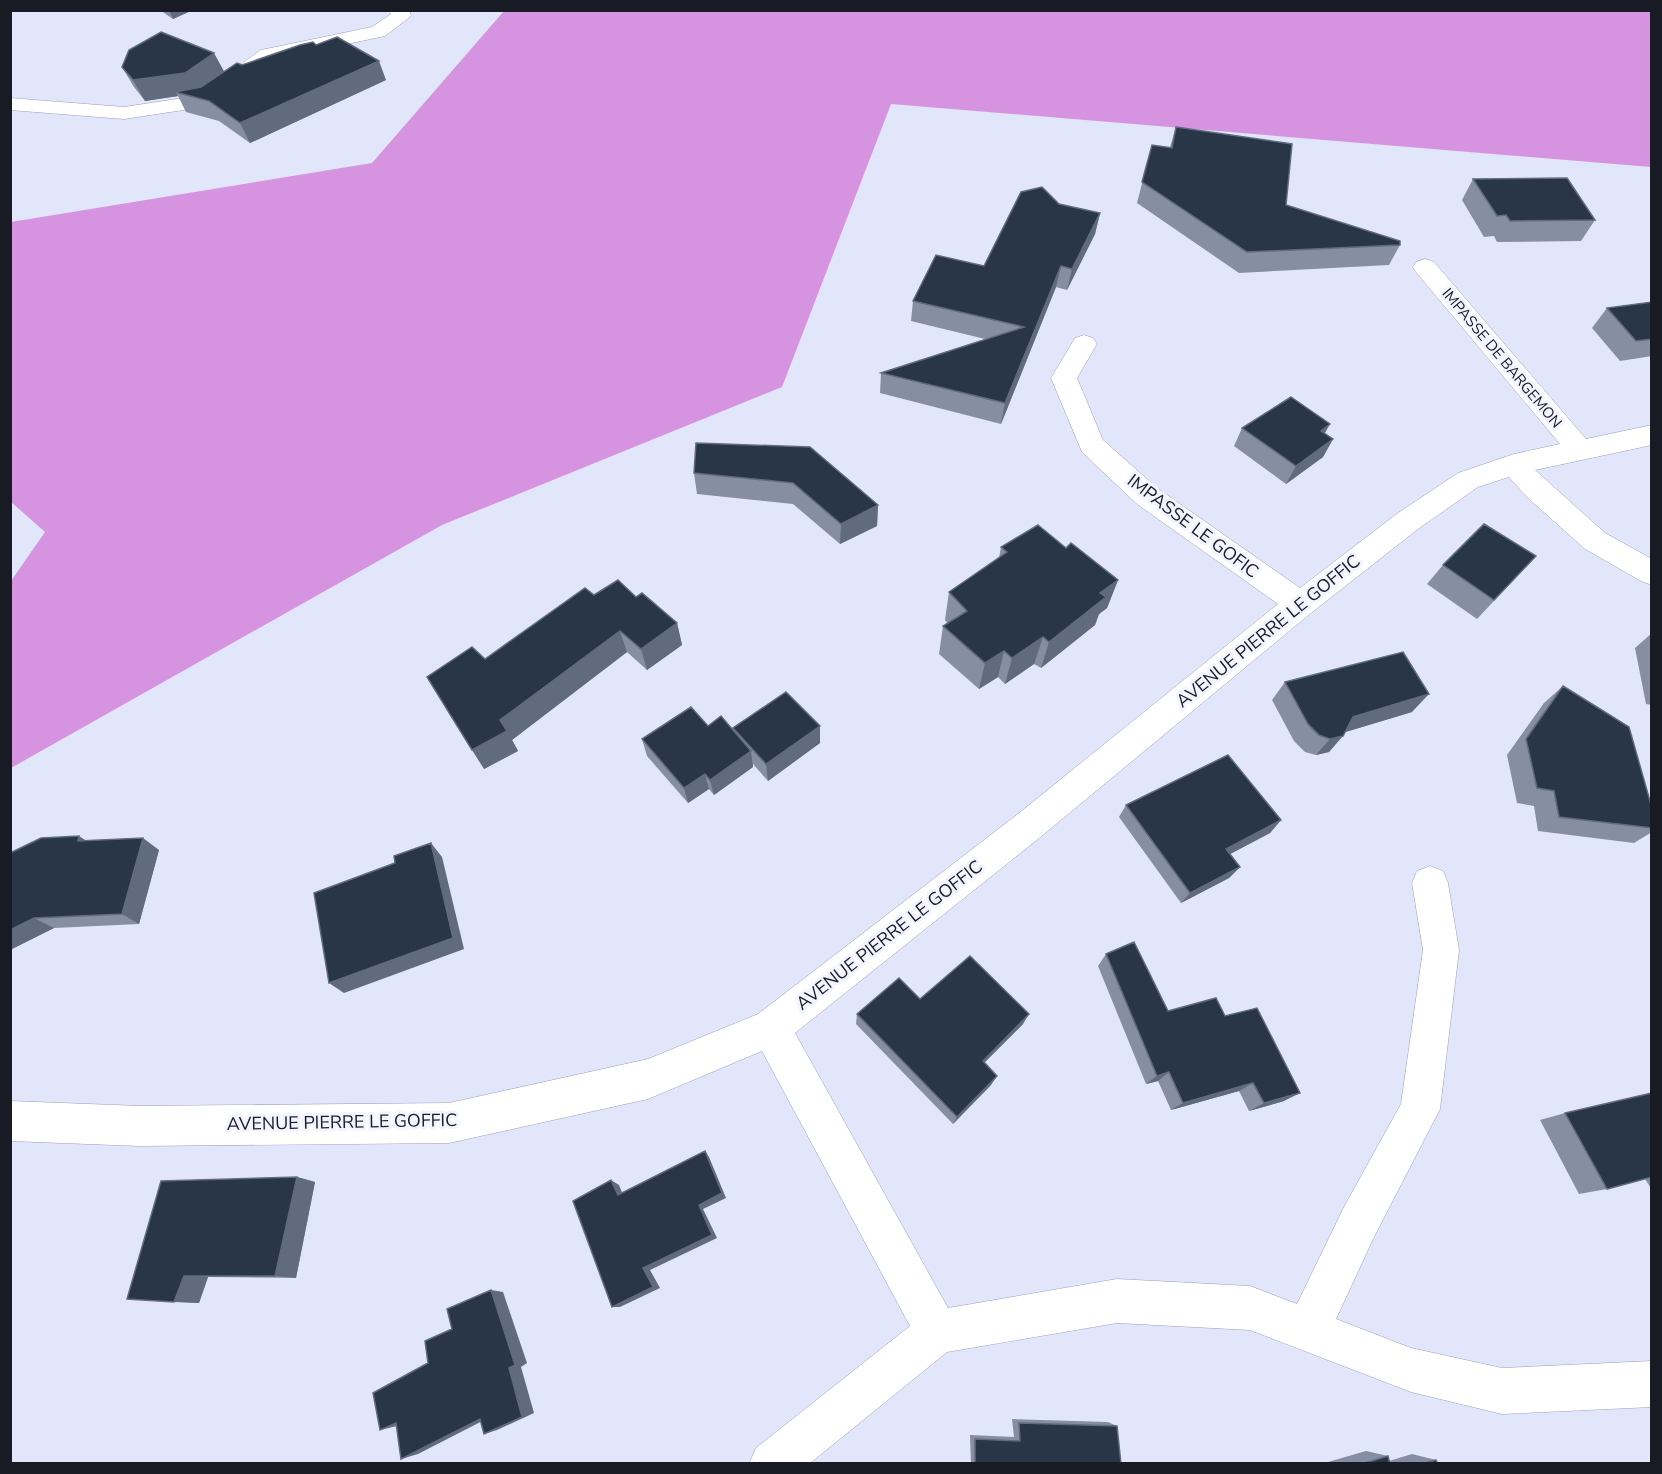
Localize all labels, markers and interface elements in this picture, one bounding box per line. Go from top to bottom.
street label: IMPASSE DE BARGEMON [1438,284,1566,432]
street label: IMPASSE LE GOFIC [1122,469,1264,583]
street label: AVENUE PIERRE LE GOFFIC [1171,549,1365,713]
street label: AVENUE PIERRE LE GOFFIC [791,855,987,1015]
street label: AVENUE PIERRE LE GOFFIC [227,1108,457,1136]

